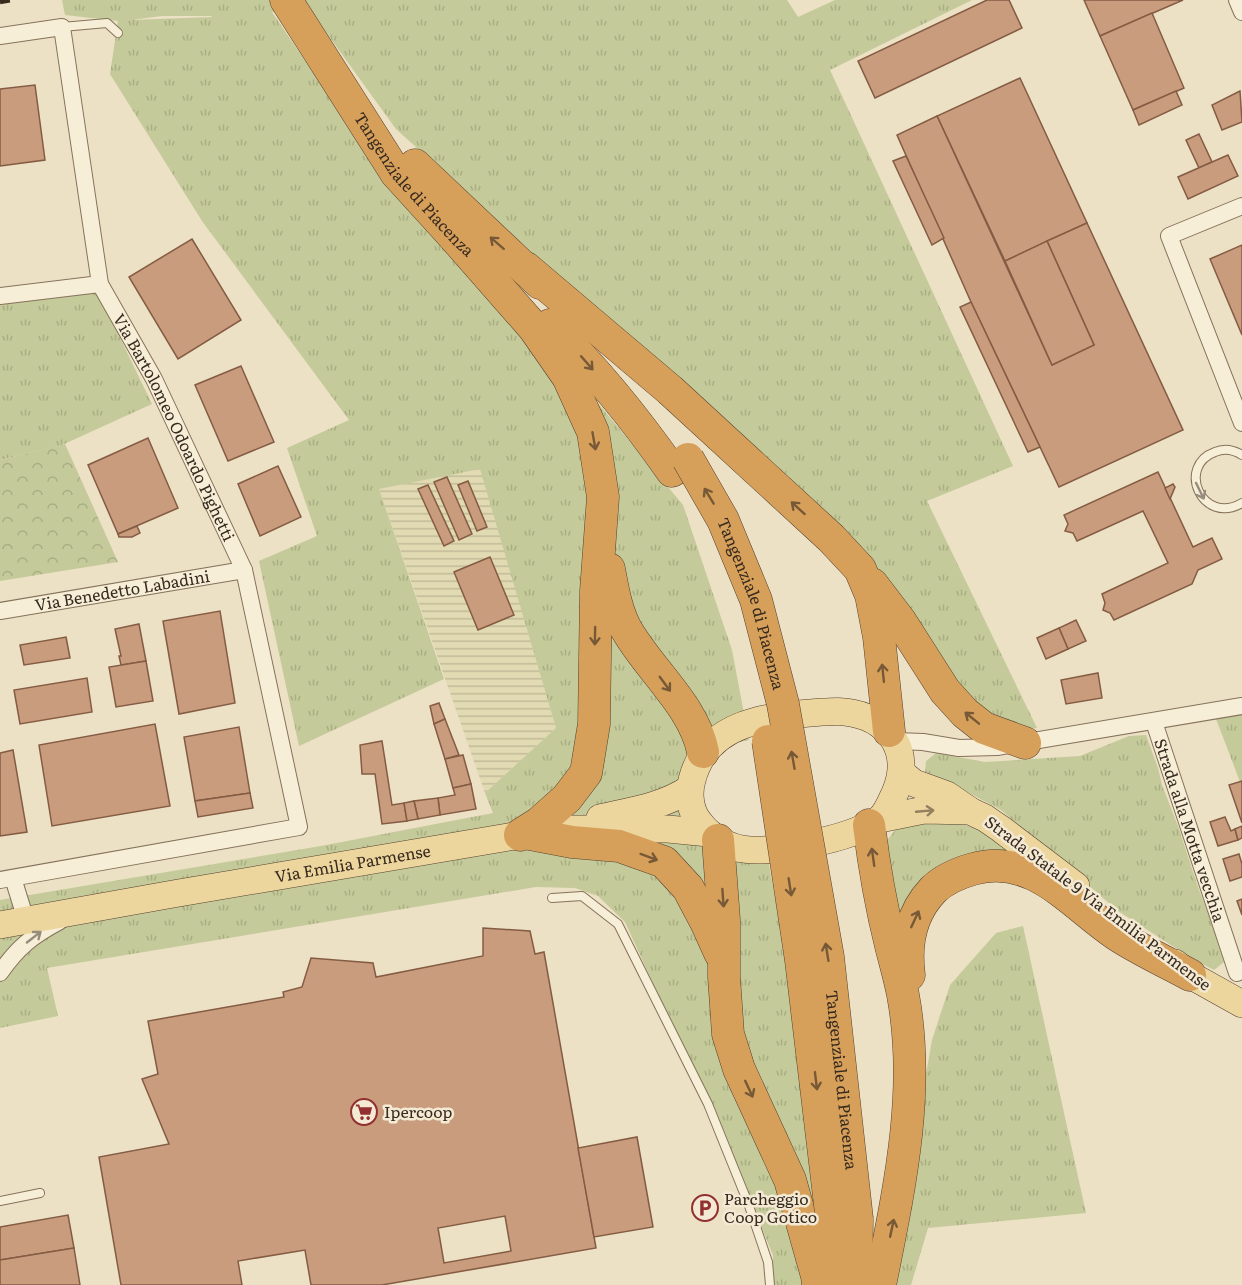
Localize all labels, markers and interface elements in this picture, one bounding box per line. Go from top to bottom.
street label: Tangenziale di Piacenza [349,107,481,262]
one-way arrow [489,236,505,249]
street label: Via Bartolomeo Odoardo Pighetti [108,309,242,545]
one-way arrow [580,355,594,370]
one-way arrow [589,431,600,450]
one-way arrow [1195,482,1207,500]
one-way arrow [703,488,715,505]
one-way arrow [790,501,805,515]
street label: Tangenziale di Piacenza [712,514,792,693]
street label: Via Benedetto Labadini [33,563,211,616]
one-way arrow [589,626,601,646]
one-way arrow [877,664,888,684]
one-way arrow [659,675,671,691]
one-way arrow [965,712,981,725]
street label: Strada alla Motta vecchia [1149,735,1232,925]
one-way arrow [787,751,798,770]
one-way arrow [915,806,934,817]
street label: Strada Statale 9 Via Emilia Parmense [980,809,1217,995]
street label: Via Emilia Parmense [273,838,432,888]
one-way arrow [868,848,879,868]
one-way arrow [639,852,658,863]
one-way arrow [785,877,796,897]
one-way arrow [718,888,729,908]
one-way arrow [910,910,922,928]
one-way arrow [25,931,41,943]
one-way arrow [822,943,833,962]
street label: Tangenziale di Piacenza [821,989,864,1171]
one-way arrow [810,1070,821,1090]
one-way arrow [743,1080,755,1098]
supermarket icon: Ipercoop [349,1097,379,1127]
place label: Ipercoop [384,1099,452,1123]
place label: Parcheggio Coop Gotico [724,1186,817,1228]
parking icon: Parcheggio Coop Gotico [690,1193,720,1223]
one-way arrow [887,1218,898,1238]

